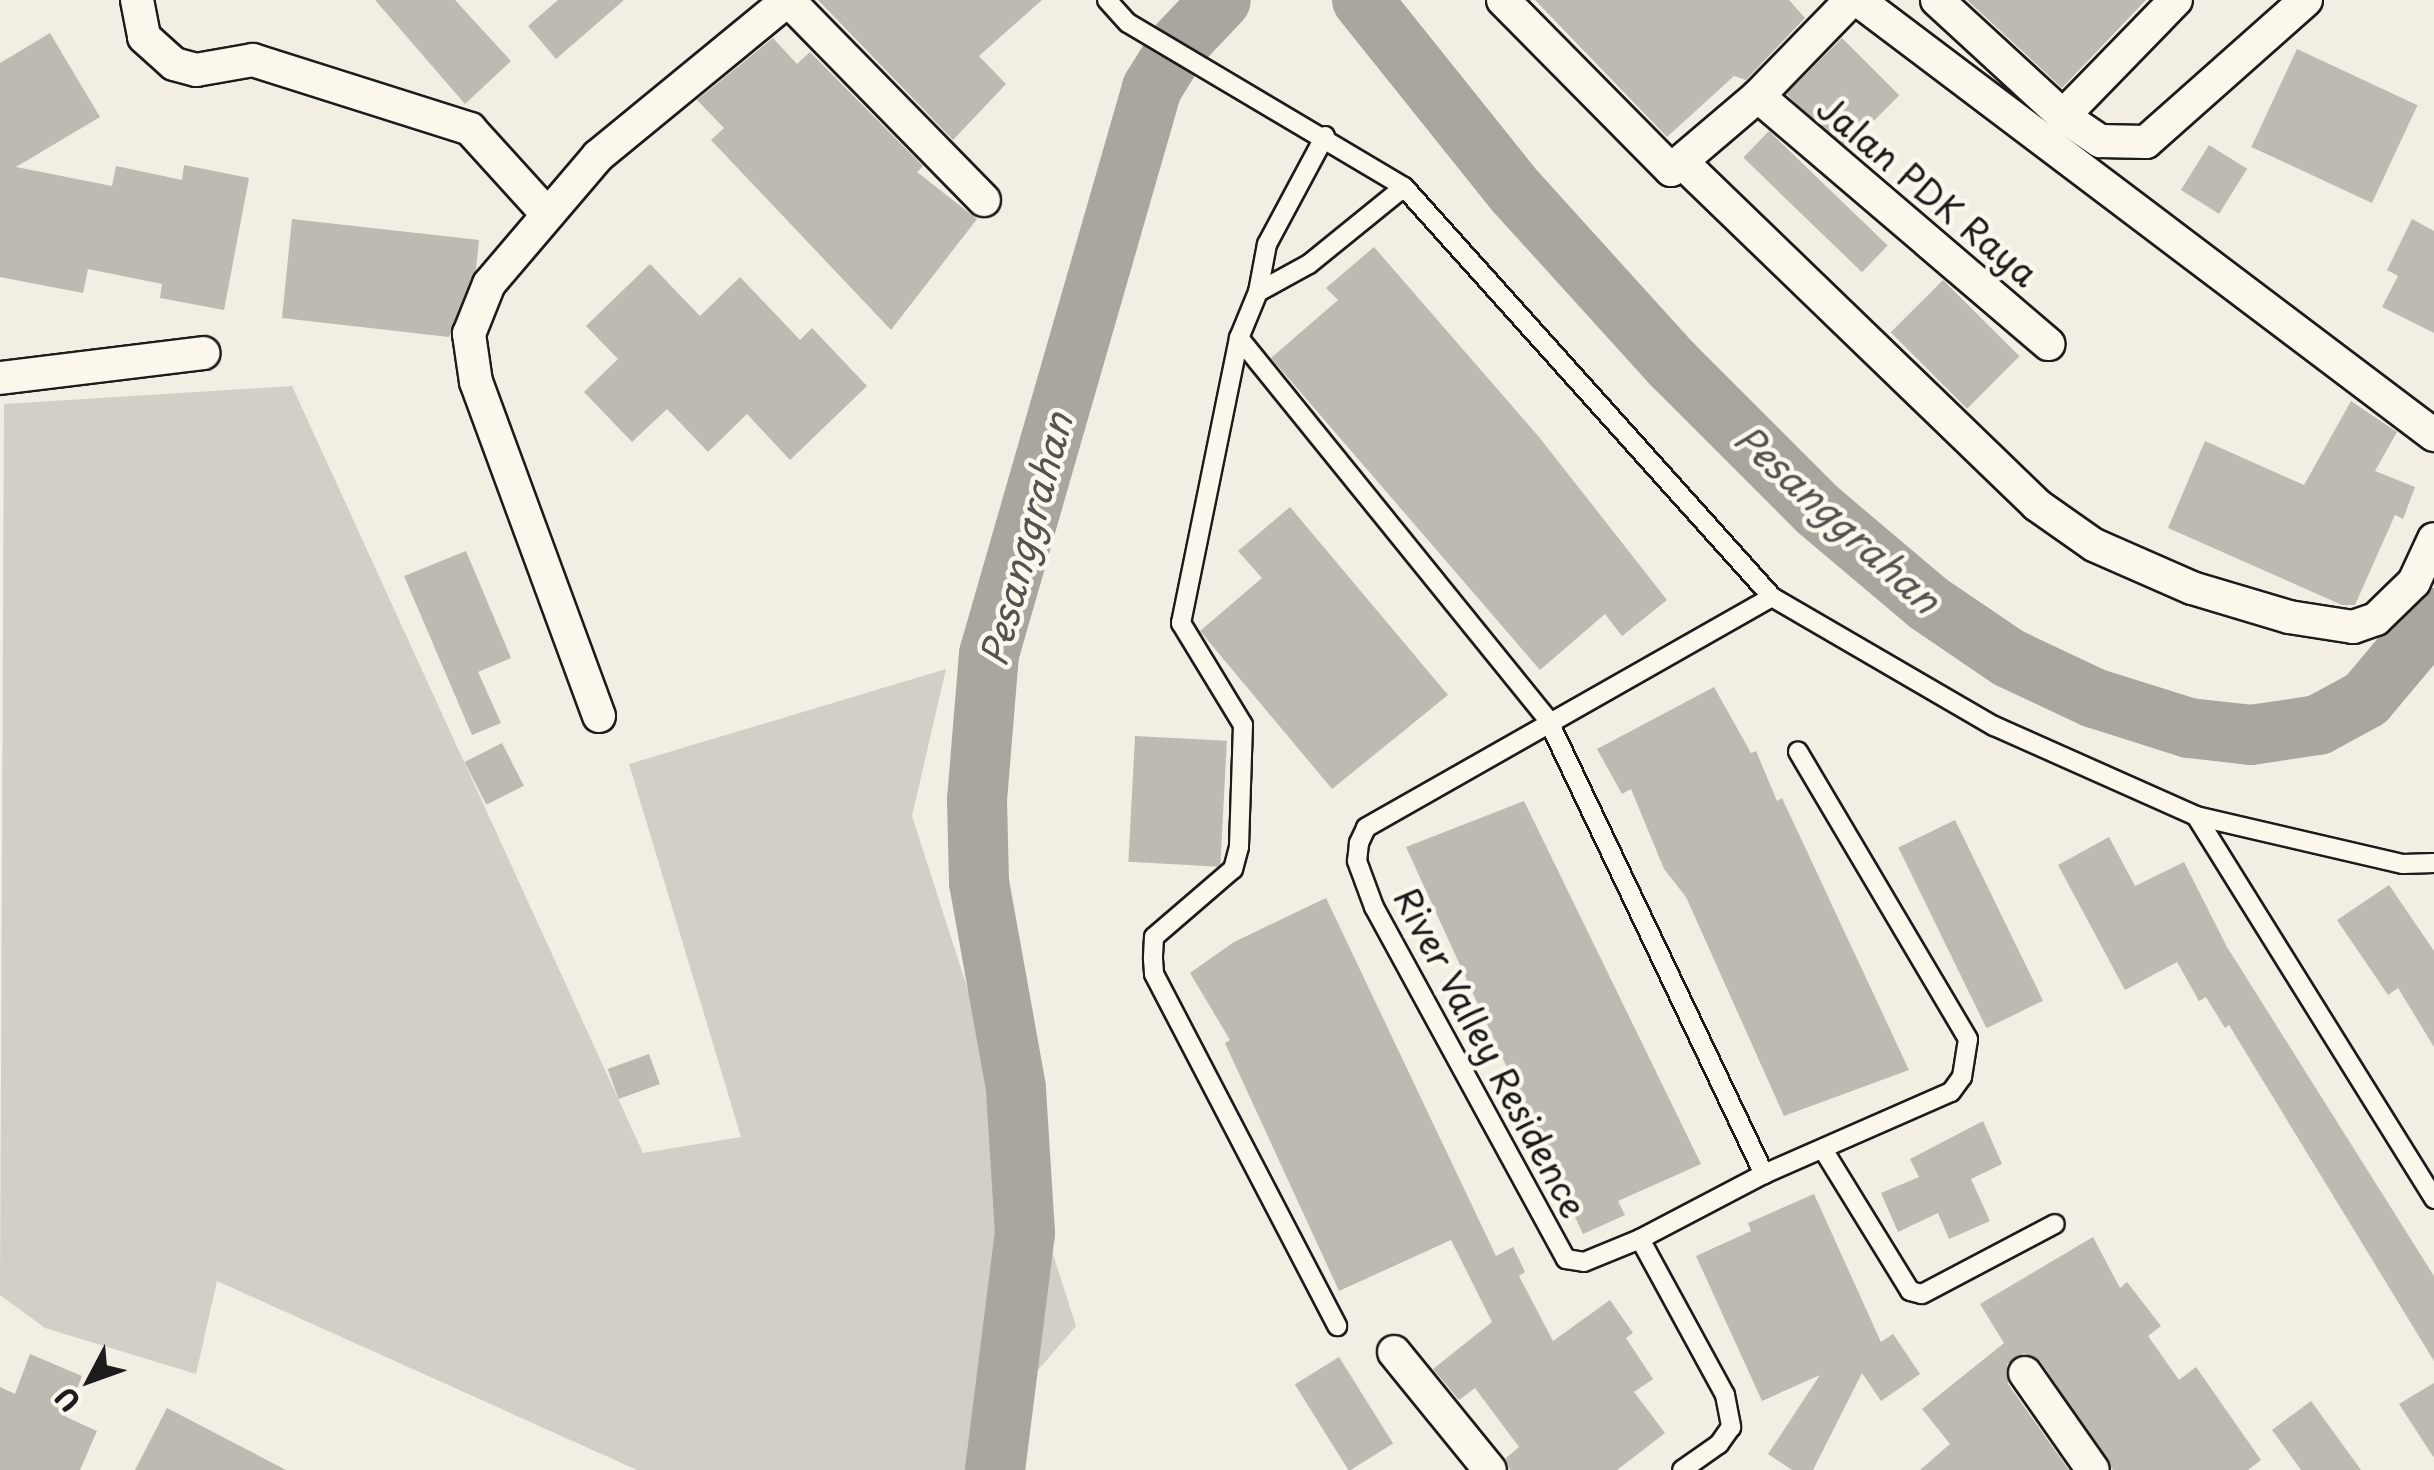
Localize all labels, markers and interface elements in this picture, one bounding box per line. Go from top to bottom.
street label: Jalan PDK Raya [1808,84,2048,296]
water label: Pesanggrahan [969,408,1081,670]
water label: Pesanggrahan [1726,414,1950,622]
street label: River Valley Residence [1385,878,1597,1226]
north arrow [40,1330,140,1430]
text: U [44,1378,90,1422]

